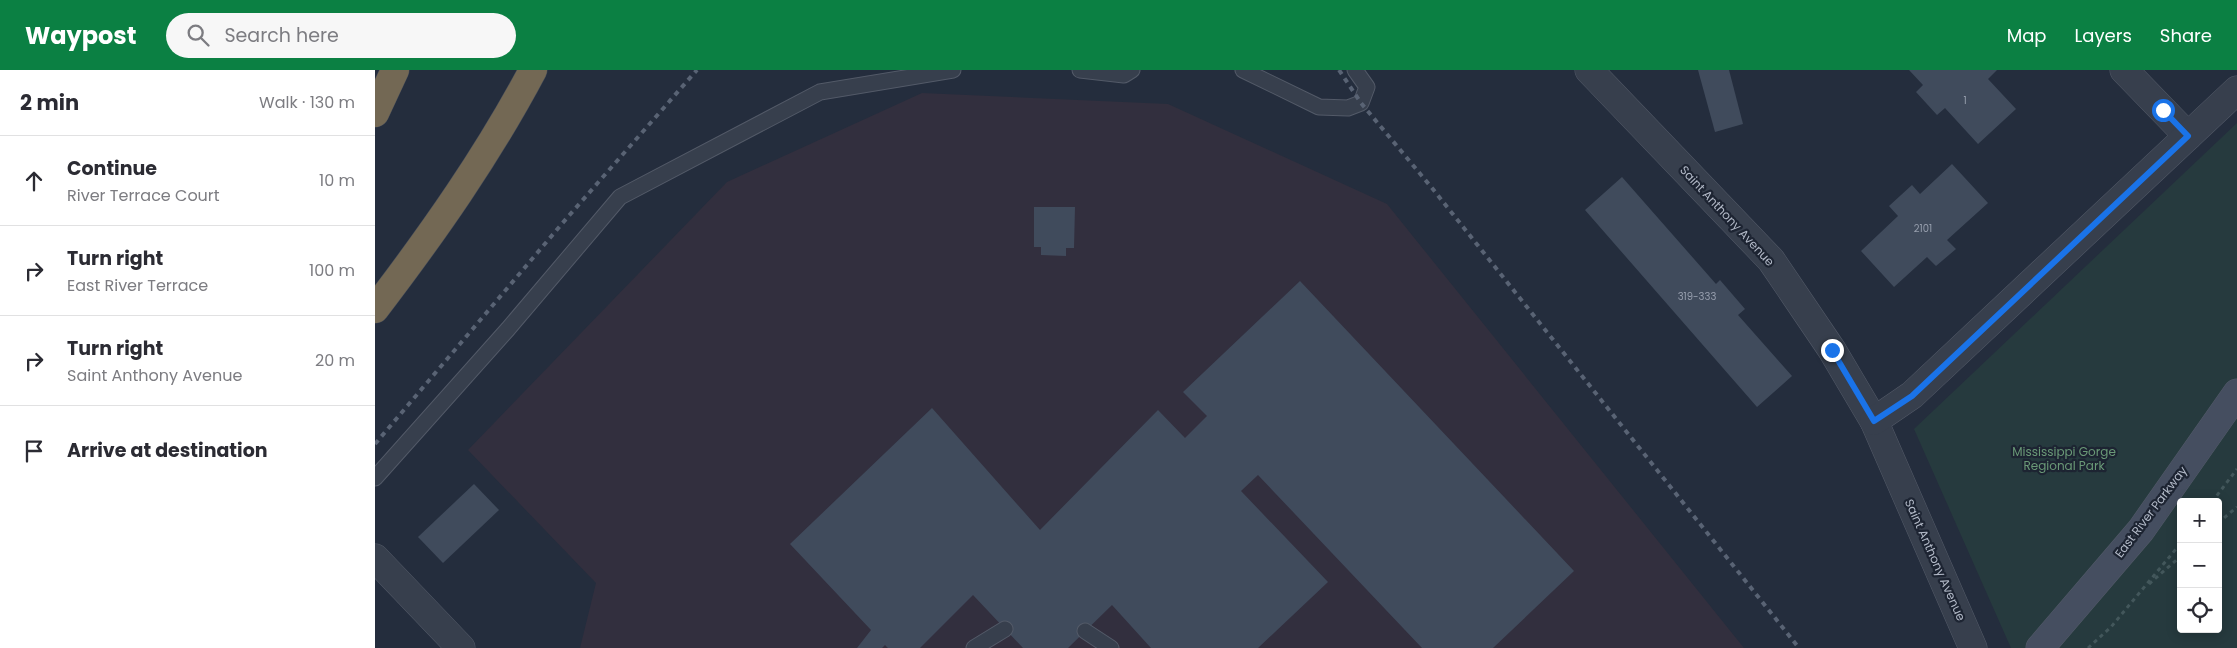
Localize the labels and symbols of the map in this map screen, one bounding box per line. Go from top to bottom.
house number: 1 [1963,93,1967,108]
route start [2152,99,2175,122]
street label: Saint Anthony Avenue [1676,162,1778,270]
house number: 2101 [1914,221,1932,236]
house number: 319-333 [1678,289,1716,304]
route end [1821,339,1844,362]
park label: Mississippi Gorge Regional Park [2012,443,2116,474]
street label: East River Parkway [2111,462,2191,561]
street label: Saint Anthony Avenue [1901,496,1970,623]

